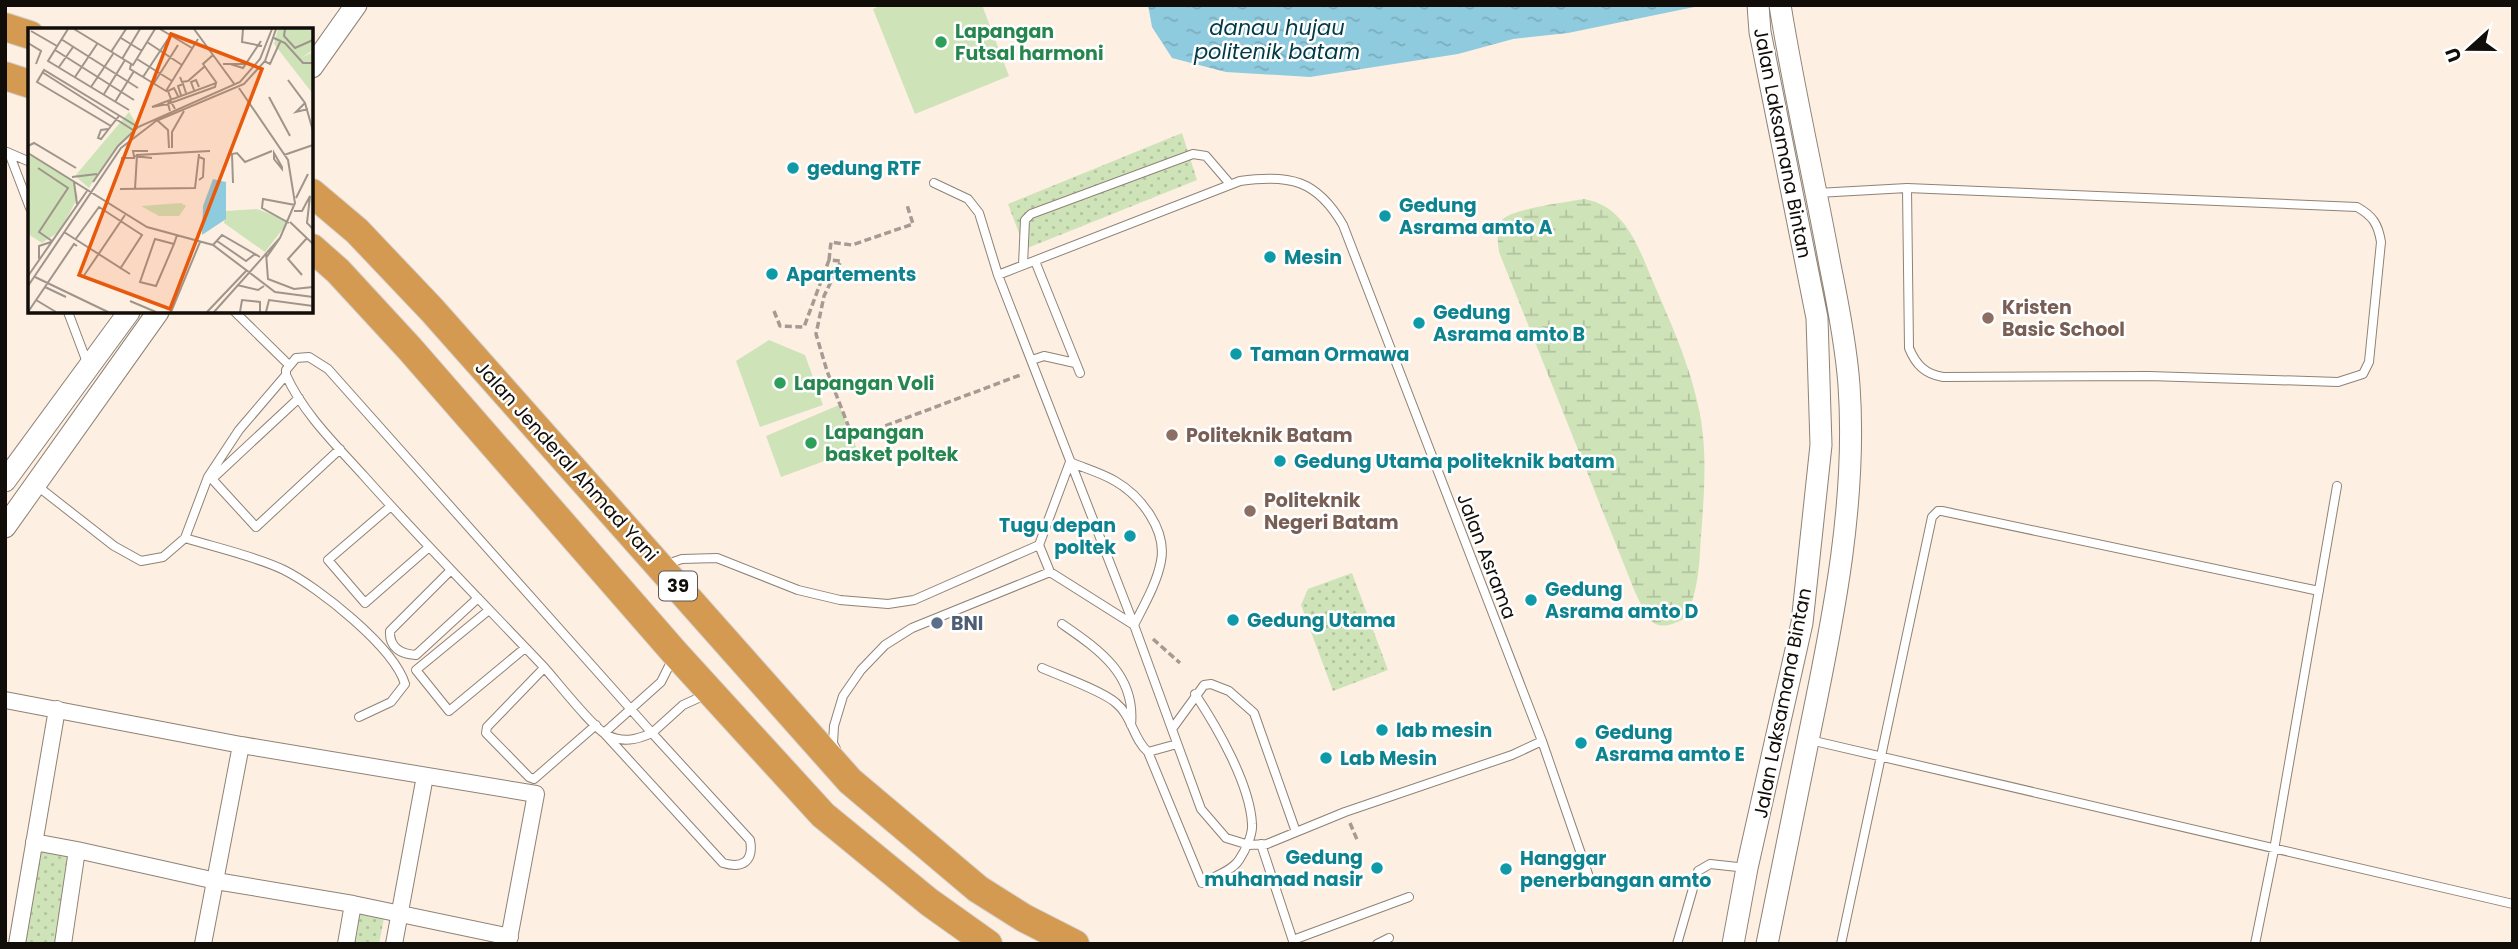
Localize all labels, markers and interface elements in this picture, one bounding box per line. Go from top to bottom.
water label: danau hujau politenik batam [1193,13,1360,66]
north arrow [2434,14,2504,84]
place label: Lapangan Futsal harmoni [955,18,1104,67]
street label: Jalan Laksamana Bintan [1747,26,1818,261]
inset map [28,28,313,313]
marker: Lapangan Futsal harmoni [933,34,949,50]
text: U [2439,44,2469,66]
place label: gedung RTF [807,155,921,182]
marker: gedung RTF [785,160,801,176]
place label: Gedung Asrama amto A [1399,192,1553,241]
marker: Gedung Asrama amto A [1377,208,1393,224]
place label: Mesin [1284,244,1342,271]
marker: Mesin [1262,249,1278,265]
place label: Apartements [786,261,916,288]
marker: Apartements [764,266,780,282]
place label: Kristen Basic School [2002,294,2125,343]
place label: Gedung Asrama amto B [1433,299,1585,348]
marker: Kristen Basic School [1980,310,1996,326]
marker: Gedung Asrama amto B [1411,315,1427,331]
place label: Taman Ormawa [1250,341,1409,368]
marker: Taman Ormawa [1228,346,1244,362]
street label: Jalan Jenderal Ahmad Yani [469,355,664,568]
place label: Lapangan Voli [794,370,934,397]
marker: Lapangan Voli [772,375,788,391]
place label: Lapangan basket poltek [825,419,959,468]
place label: Politeknik Batam [1186,422,1353,449]
marker: Politeknik Batam [1164,427,1180,443]
marker: Lapangan basket poltek [803,435,819,451]
place label: Gedung Utama politeknik batam [1294,448,1615,475]
marker: Gedung Utama politeknik batam [1272,453,1288,469]
place label: Politeknik Negeri Batam [1264,487,1399,536]
street label: Jalan Asrama [1450,489,1523,623]
marker: Politeknik Negeri Batam [1242,503,1258,519]
place label: Tugu depan poltek [999,512,1116,561]
marker: Tugu depan poltek [1122,528,1138,544]
road number: 39 [659,572,697,600]
place label: Gedung Asrama amto D [1545,576,1699,625]
street label: Jalan Laksamana Bintan [1747,586,1818,821]
marker: Gedung Asrama amto D [1523,592,1539,608]
place label: Gedung Utama [1247,607,1396,634]
place label: BNI [951,610,983,637]
marker: Gedung Utama [1225,612,1241,628]
marker: BNI [929,615,945,631]
place label: lab mesin [1396,717,1492,744]
place label: Gedung Asrama amto E [1595,719,1745,768]
marker: lab mesin [1374,722,1390,738]
marker: Gedung Asrama amto E [1573,735,1589,751]
place label: Lab Mesin [1340,745,1437,772]
marker: Lab Mesin [1318,750,1334,766]
place label: Gedung muhamad nasir [1204,844,1363,893]
place label: Hanggar penerbangan amto [1520,845,1711,894]
marker: Gedung muhamad nasir [1369,860,1385,876]
marker: Hanggar penerbangan amto [1498,861,1514,877]

